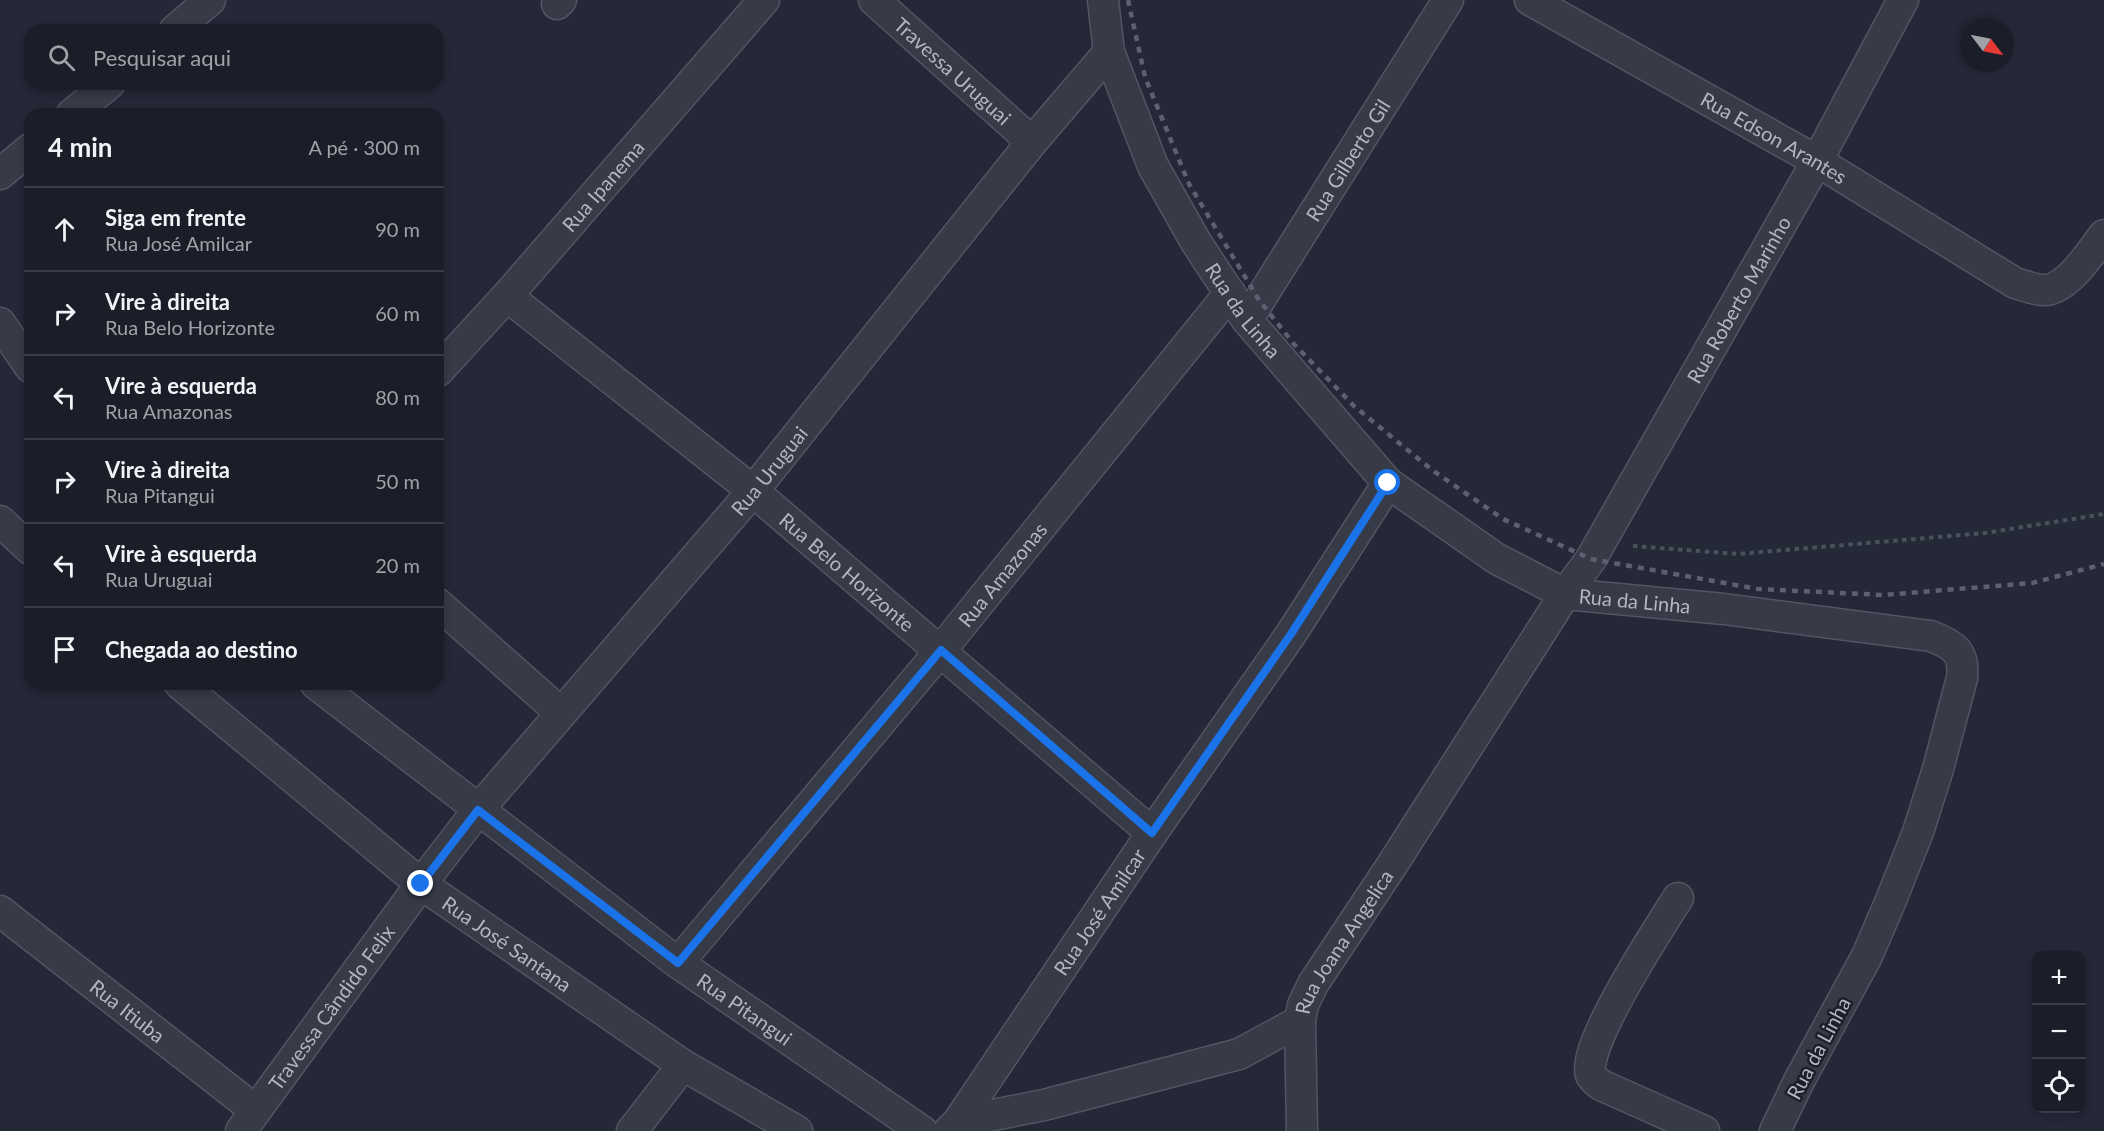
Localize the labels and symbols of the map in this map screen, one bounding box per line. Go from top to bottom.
street label: Travessa Uruguai [890,12,1016,129]
north arrow [1960,18,2014,72]
street label: Rua Edson Arantes [1697,86,1851,189]
street label: Rua Gilberto Gil [1300,95,1395,225]
street label: Rua Ipanema [557,135,649,236]
street label: Rua Roberto Marinho [1681,212,1795,387]
street label: Rua da Linha [1201,258,1286,363]
street label: Rua Uruguai [726,421,812,520]
route start [1374,469,1400,495]
street label: Rua Belo Horizonte [775,507,920,636]
street label: Rua Amazonas [953,517,1052,632]
street label: Rua da Linha [1578,583,1692,618]
street label: Rua José Amilcar [1048,843,1151,980]
street label: Rua Joana Angelica [1290,865,1398,1016]
route end [407,870,433,896]
street label: Rua José Santana [438,891,576,997]
street label: Travessa Cândido Felix [263,920,399,1095]
street label: Rua Pitangui [693,968,797,1050]
street label: Rua Itiuba [86,974,170,1047]
street label: Rua da Linha [1781,993,1855,1103]

